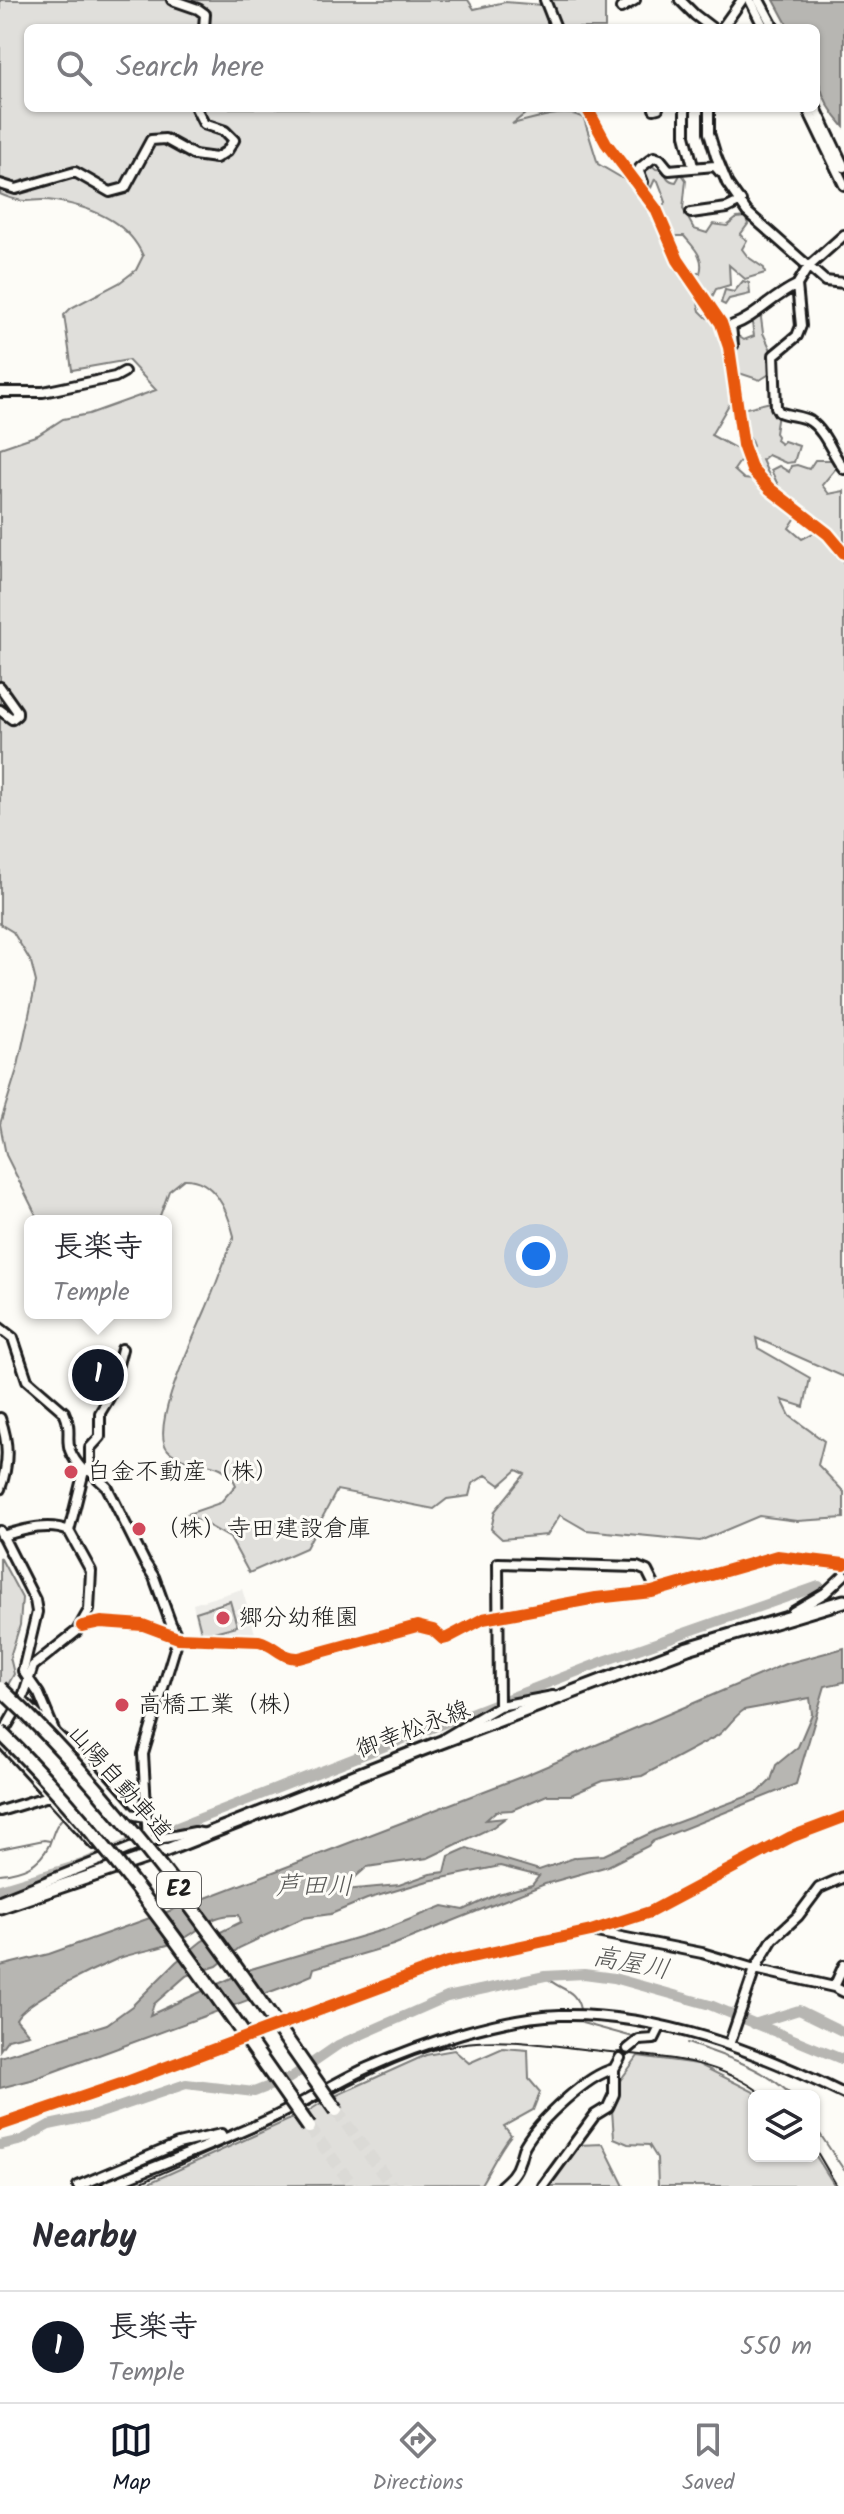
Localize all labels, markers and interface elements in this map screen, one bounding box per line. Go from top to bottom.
search box [24,24,820,112]
text: Search here [116,44,264,92]
icon: search [52,46,96,90]
popup [24,1215,172,1319]
text: 長楽寺 [53,1224,143,1272]
your location [516,1236,556,1276]
text: Temple [53,1272,130,1314]
pin: 1 [72,1345,124,1405]
place label: 白金不動産（株） [87,1453,279,1492]
marker: 白金不動産（株） [62,1463,80,1481]
place label: （株）寺田建設倉庫 [155,1510,371,1549]
marker: （株）寺田建設倉庫 [130,1520,148,1538]
place label: 郷分幼稚園 [239,1599,359,1638]
marker: 郷分幼稚園 [214,1609,232,1627]
place label: 高橋工業（株） [138,1686,306,1725]
street label: 御幸松永線 [350,1690,476,1770]
marker: 高橋工業（株） [113,1696,131,1714]
street label: 山陽自動車道 [57,1716,181,1850]
water label: 芦田川 [275,1866,353,1908]
road number: E2 [157,1872,201,1908]
water label: 高屋川 [589,1936,673,1992]
map controls [748,2090,820,2162]
button: layers [748,2090,820,2162]
text: Nearby [32,2211,137,2265]
text: 長楽寺 [108,2304,198,2352]
text: 1 [54,2326,62,2368]
text: 550 m [740,2326,812,2368]
text: Temple [108,2352,185,2394]
tab: Map [109,2418,153,2501]
tab: Directions [372,2418,464,2501]
tab: Saved [682,2418,735,2501]

